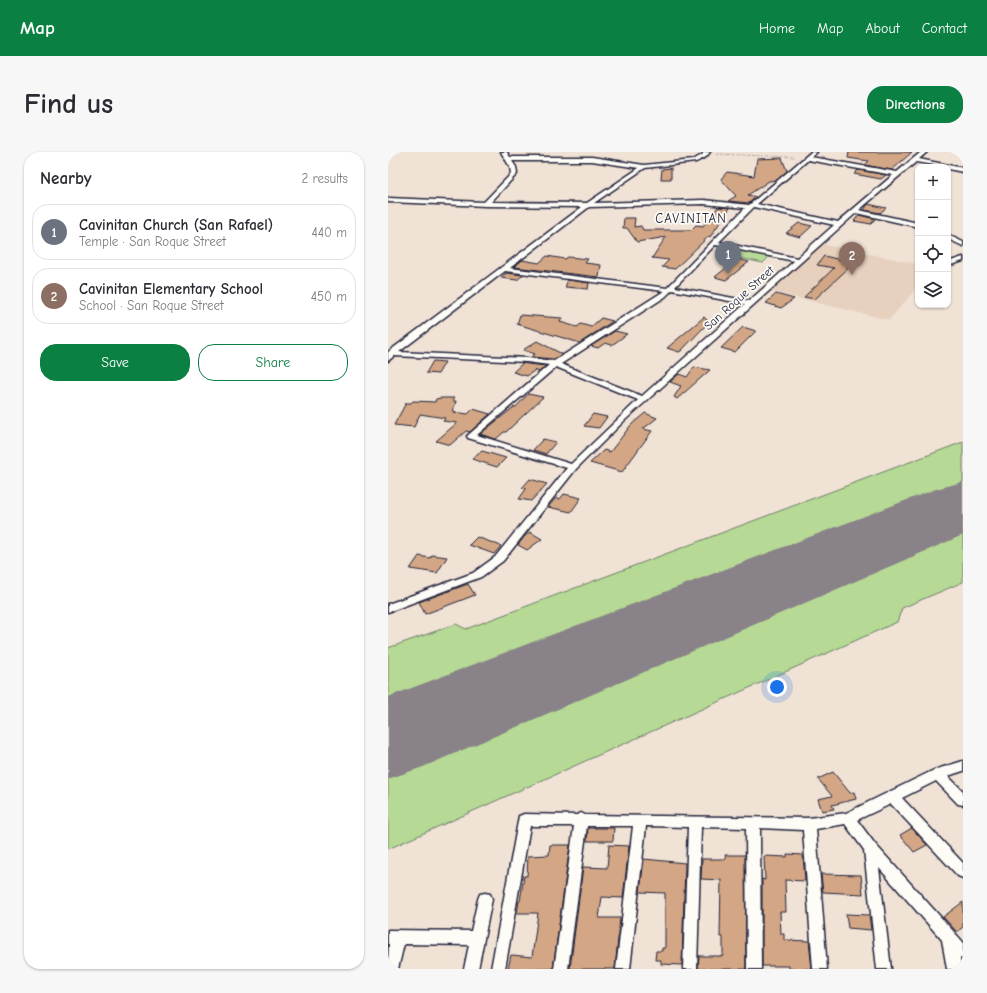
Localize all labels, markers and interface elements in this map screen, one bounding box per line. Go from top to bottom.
text: Map [20,17,55,39]
text: Home [759,20,795,37]
text: Map [817,20,843,37]
text: About [865,20,900,37]
text: Contact [922,20,967,37]
button: Directions [867,86,963,123]
text: Find us [24,88,113,120]
map controls [915,164,951,308]
button: + [915,164,951,200]
text: Nearby [40,169,91,188]
text: 2 results [301,171,348,186]
button: − [915,200,951,236]
district label: CAVINITAN [655,211,727,226]
text: Cavinitan Church (San Rafael) [79,216,273,234]
text: 1 [51,225,57,240]
text: 440 m [311,225,347,240]
text: Temple · San Roque Street [79,234,226,249]
button: locate [915,236,951,272]
pin: 1 [715,241,741,274]
pin: 2 [839,242,865,275]
street label: San Roque Street [701,263,777,333]
button: layers [915,272,951,308]
text: Cavinitan Elementary School [79,280,263,298]
text: 2 [51,289,57,304]
text: 450 m [311,289,347,304]
text: School · San Roque Street [79,298,224,313]
button: Save [40,344,190,381]
button: Share [198,344,348,381]
your location [767,677,787,697]

